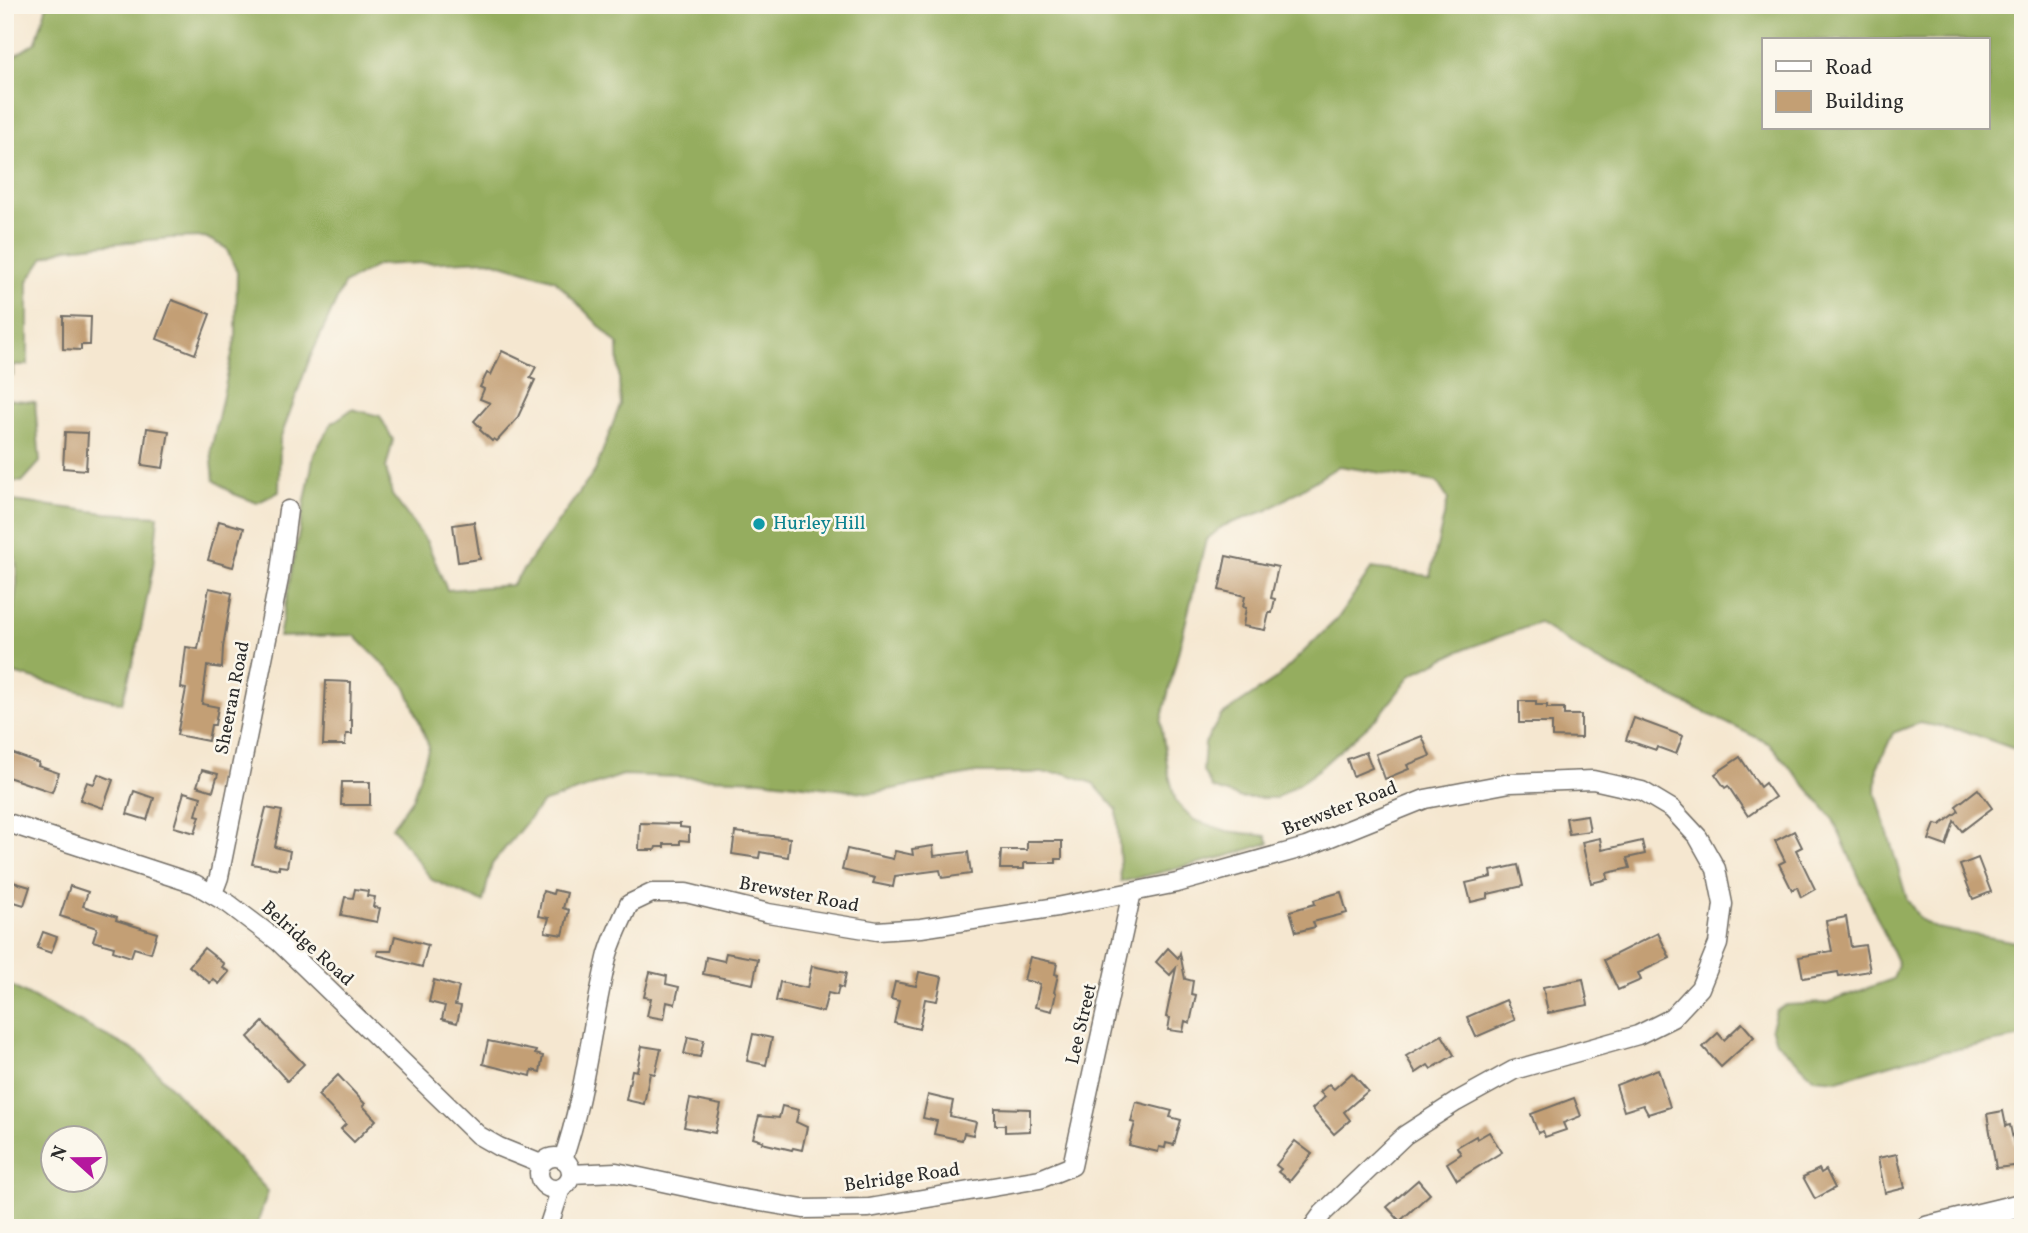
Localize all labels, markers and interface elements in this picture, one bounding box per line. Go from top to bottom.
legend [1762,38,1990,130]
text: Road [1825,54,1872,83]
text: Building [1825,88,1904,117]
place label: Hurley Hill [773,511,866,537]
marker: Hurley Hill [751,516,767,532]
street label: Sheeran Road [209,639,257,757]
street label: Brewster Road [1279,775,1401,843]
street label: Brewster Road [737,871,861,919]
street label: Belridge Road [255,895,359,993]
street label: Lee Street [1060,981,1104,1067]
north arrow [38,1124,108,1194]
text: N [45,1142,75,1165]
street label: Belridge Road [843,1157,961,1199]

